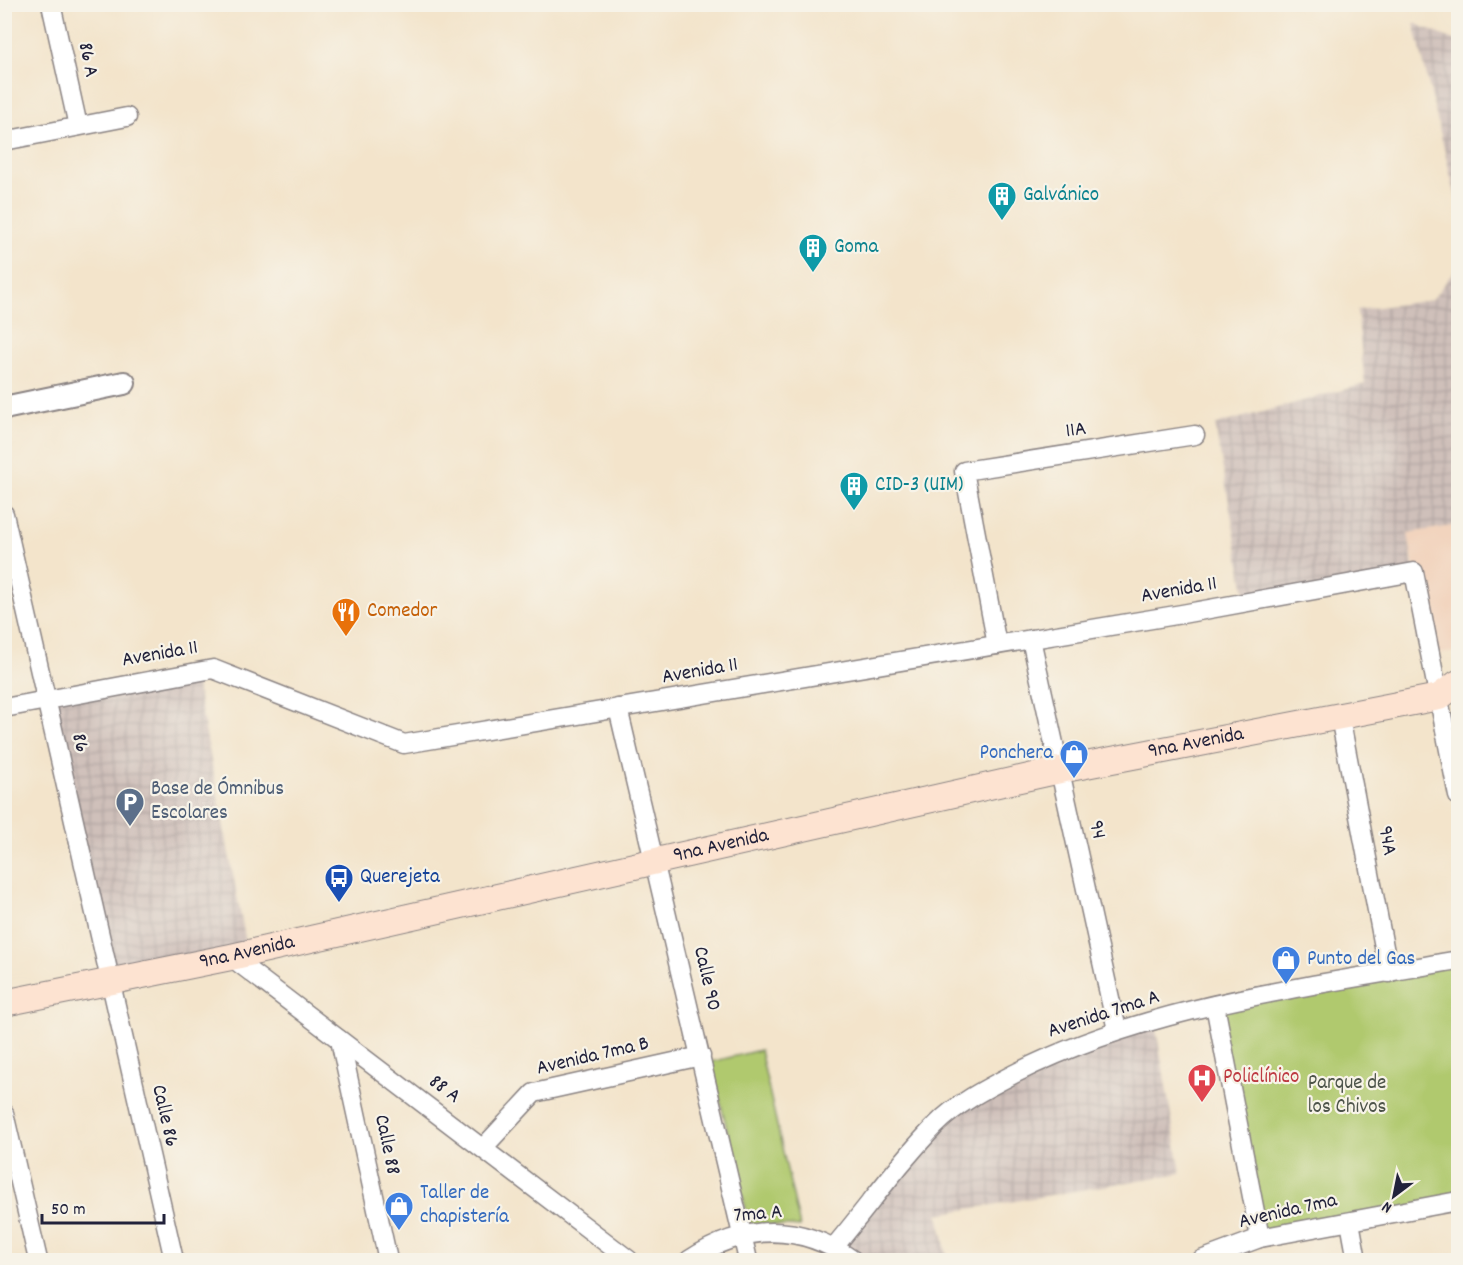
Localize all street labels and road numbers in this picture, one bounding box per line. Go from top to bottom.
street label: 86 A [69,40,105,80]
street label: 11A [1063,415,1089,447]
street label: Avenida 11 [1139,570,1219,612]
street label: Avenida 11 [120,634,200,676]
street label: Avenida 11 [660,651,740,693]
street label: 9na Avenida [1146,720,1248,768]
street label: 86 [62,731,96,755]
street label: 94 [1079,818,1113,842]
street label: 9na Avenida [671,821,773,872]
street label: 94A [1369,824,1403,858]
street label: 9na Avenida [197,928,299,978]
street label: Calle 90 [684,944,728,1014]
street label: Avenida 7ma A [1044,983,1164,1047]
street label: Avenida 7ma B [534,1029,652,1085]
street label: 88 A [422,1068,466,1112]
street label: Calle 86 [142,1082,186,1150]
street label: Calle 88 [365,1112,407,1178]
street label: Avenida 7ma [1236,1186,1341,1238]
street label: 7ma A [732,1198,784,1232]

